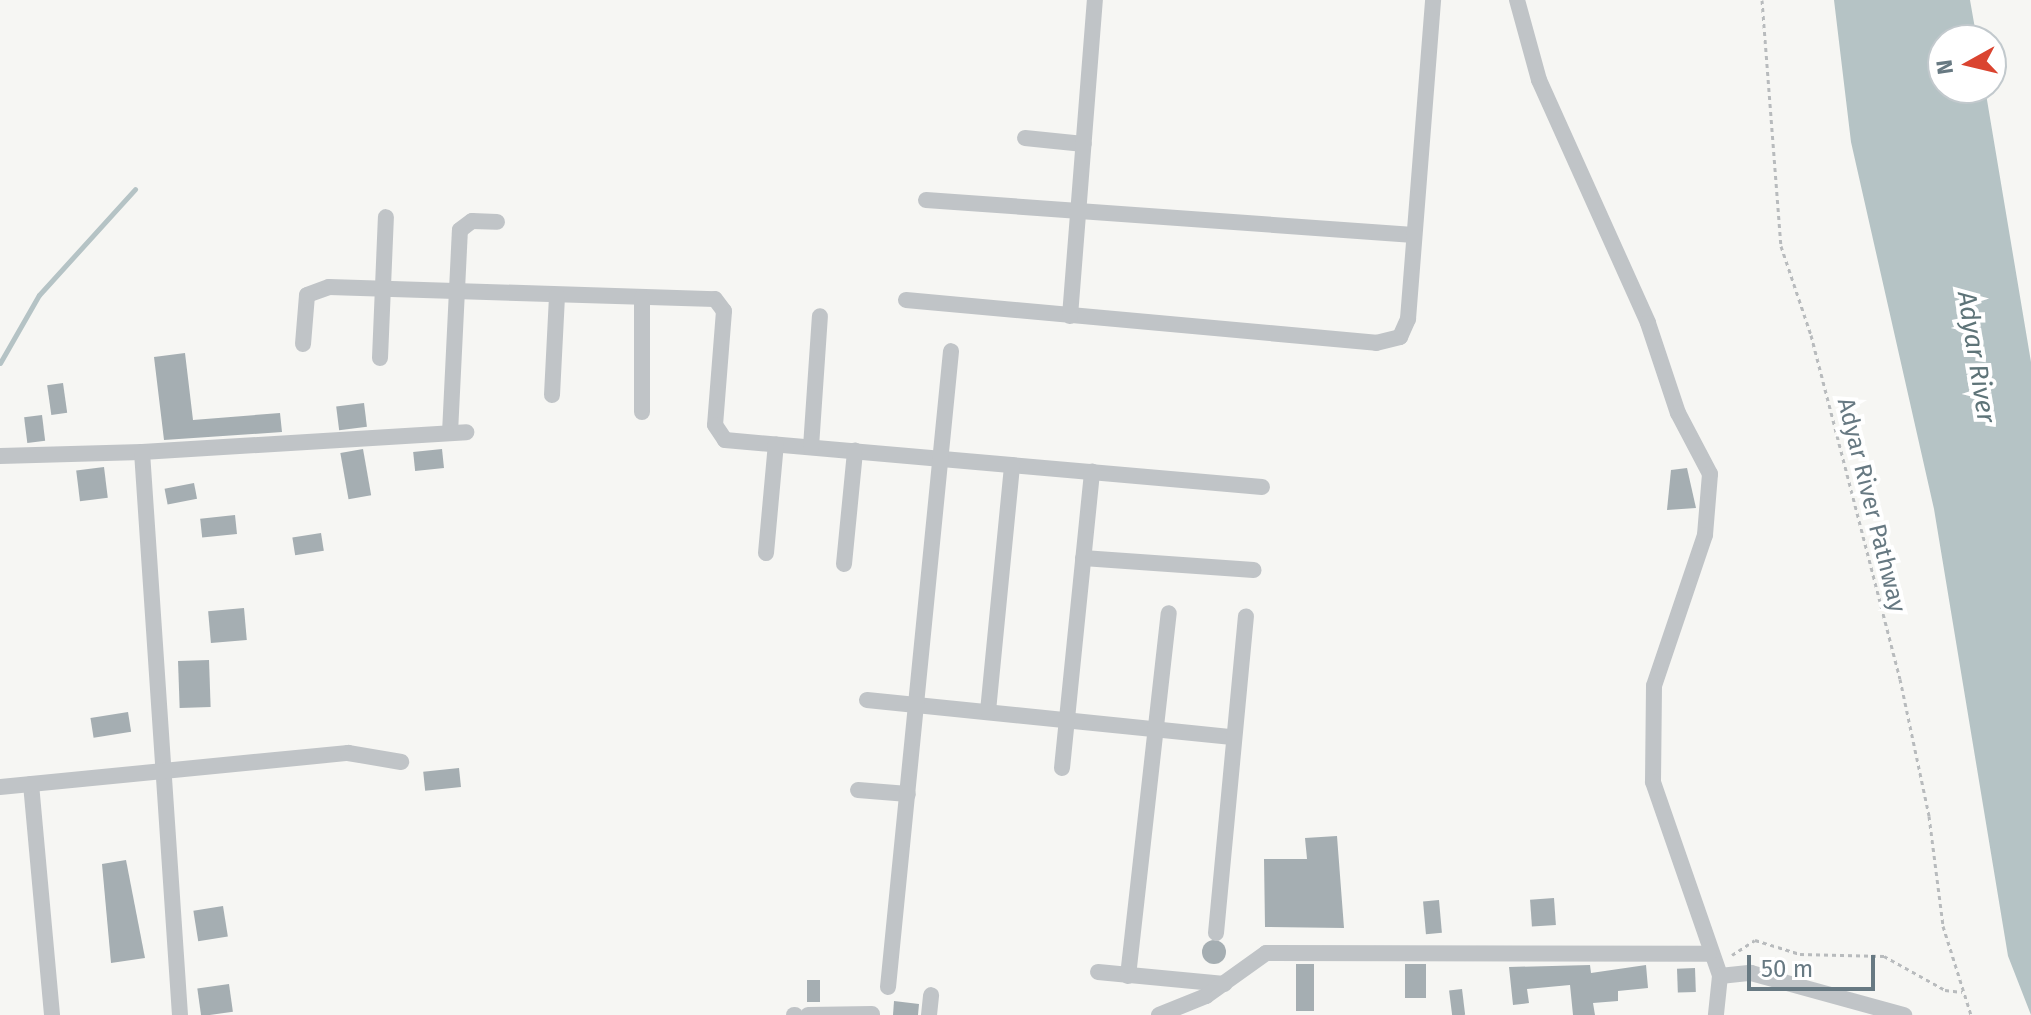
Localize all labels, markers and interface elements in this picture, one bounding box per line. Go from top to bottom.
north arrow [1927,24,2007,104]
text: N [1930,58,1959,76]
water label: Adyar River [1950,289,2002,425]
street label: Adyar River Pathway [1830,395,1912,615]
scale bar [1751,939,1879,989]
text: 50 m [1761,955,1813,983]

